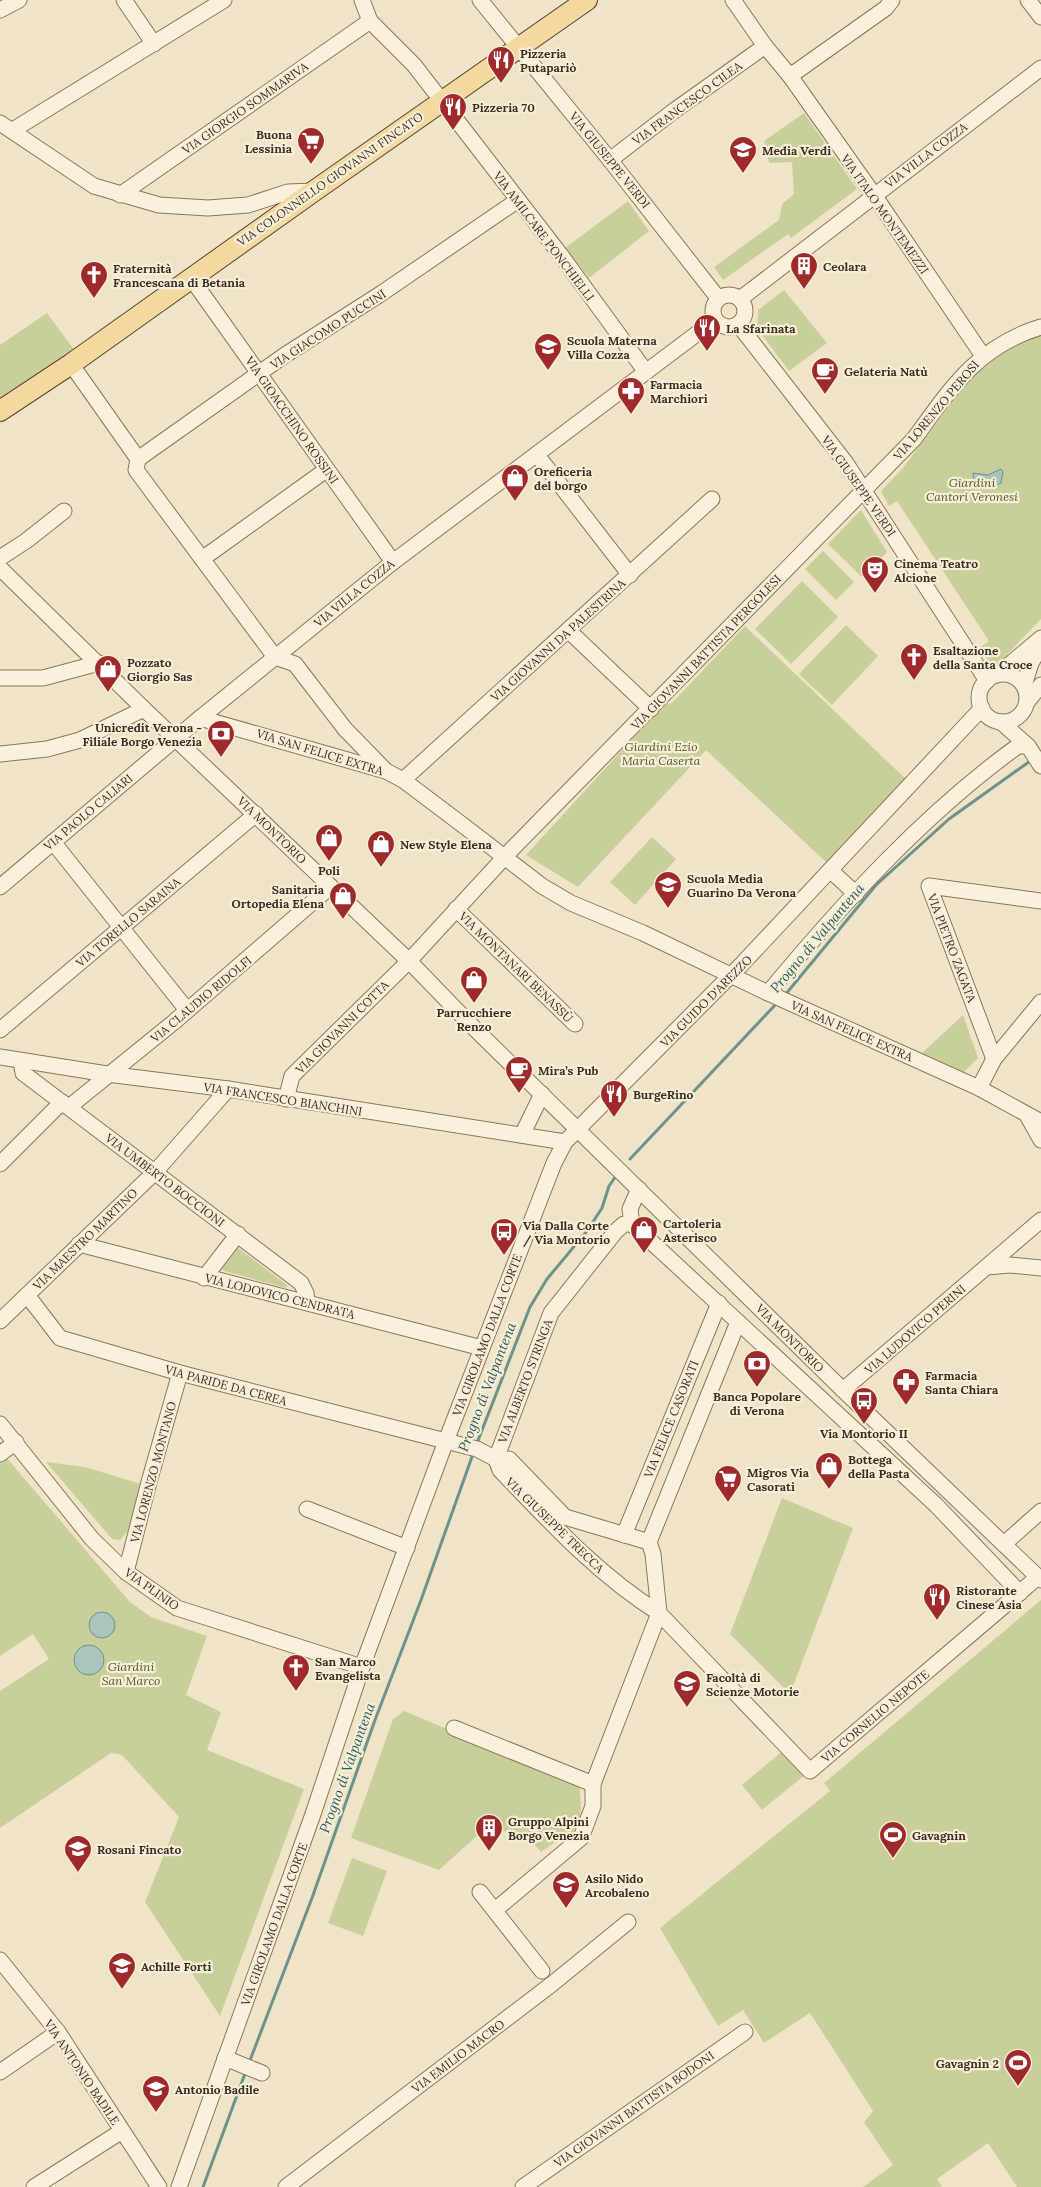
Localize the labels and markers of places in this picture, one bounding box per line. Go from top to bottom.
restaurant icon: Pizzeria Putapariò [486,45,516,84]
place label: Pizzeria Putapariò [520,46,576,75]
restaurant icon: Pizzeria 70 [438,92,468,131]
place label: Pizzeria 70 [472,100,535,115]
supermarket icon: Buona Lessinia [296,126,326,165]
place label: Buona Lessinia [245,127,293,156]
school or university icon: Media Verdi [728,135,758,174]
place label: Media Verdi [762,143,831,158]
building icon: Ceolara [789,251,819,290]
place label: Ceolara [823,259,867,274]
church icon: Fraternità Francescana di Betania [79,260,109,299]
place label: Fraternità Francescana di Betania [113,261,246,290]
restaurant icon: La Sfarinata [692,313,722,352]
place label: La Sfarinata [726,321,796,336]
school or university icon: Scuola Materna Villa Cozza [533,332,563,371]
place label: Scuola Materna Villa Cozza [567,333,657,362]
cafe icon: Gelateria Natù [810,356,840,395]
place label: Gelateria Natù [844,364,928,379]
pharmacy icon: Farmacia Marchiori [616,376,646,415]
place label: Farmacia Marchiori [650,377,708,406]
shop icon: Oreficeria del borgo [500,463,530,502]
place label: Oreficeria del borgo [534,464,593,493]
theatre icon: Cinema Teatro Alcione [860,555,890,594]
place label: Cinema Teatro Alcione [894,556,978,585]
church icon: Esaltazione della Santa Croce [899,642,929,681]
place label: Esaltazione della Santa Croce [933,643,1033,672]
shop icon: Pozzato Giorgio Sas [93,654,123,693]
place label: Pozzato Giorgio Sas [127,655,193,684]
bank icon: Unicredit Verona - Filiale Borgo Venezia [206,719,236,758]
place label: Unicredit Verona - Filiale Borgo Venezia [83,720,203,749]
shop icon: Poli [314,823,344,862]
shop icon: New Style Elena [366,829,396,868]
place label: New Style Elena [400,837,493,852]
place label: Poli [318,863,340,878]
school or university icon: Scuola Media Guarino Da Verona [653,870,683,909]
place label: Scuola Media Guarino Da Verona [687,871,797,900]
shop icon: Sanitaria Ortopedia Elena [328,881,358,920]
place label: Sanitaria Ortopedia Elena [231,882,325,911]
shop icon: Parrucchiere Renzo [459,965,489,1004]
place label: Parrucchiere Renzo [436,1005,512,1034]
cafe icon: Mira’s Pub [504,1055,534,1094]
place label: Mira’s Pub [538,1063,599,1078]
restaurant icon: BurgeRino [599,1079,629,1118]
place label: BurgeRino [633,1087,694,1102]
shop icon: Cartoleria Asterisco [629,1215,659,1254]
place label: Cartoleria Asterisco [663,1216,722,1245]
bus stop icon: Via Dalla Corte / Via Montorio [489,1217,519,1256]
place label: Via Dalla Corte / Via Montorio [523,1218,610,1248]
bank icon: Banca Popolare di Verona [742,1349,772,1388]
pharmacy icon: Farmacia Santa Chiara [891,1367,921,1406]
place label: Farmacia Santa Chiara [925,1368,999,1397]
bus stop icon: Via Montorio II [849,1386,879,1425]
place label: Banca Popolare di Verona [713,1389,801,1418]
place label: Via Montorio II [820,1426,908,1441]
shop icon: Bottega della Pasta [814,1451,844,1490]
place label: Bottega della Pasta [848,1452,910,1481]
supermarket icon: Migros Via Casorati [713,1464,743,1503]
place label: Migros Via Casorati [747,1465,810,1494]
restaurant icon: Ristorante Cinese Asia [922,1582,952,1621]
place label: Ristorante Cinese Asia [956,1583,1022,1612]
church icon: San Marco Evangelista [281,1653,311,1692]
place label: San Marco Evangelista [315,1654,381,1683]
school or university icon: Facoltà di Scienze Motorie [672,1669,702,1708]
place label: Facoltà di Scienze Motorie [706,1670,800,1699]
building icon: Gruppo Alpini Borgo Venezia [474,1813,504,1852]
place label: Gruppo Alpini Borgo Venezia [508,1814,590,1843]
sports icon: Gavagnin [878,1820,908,1859]
place label: Gavagnin [912,1828,966,1843]
school or university icon: Rosani Fincato [63,1834,93,1873]
place label: Rosani Fincato [97,1842,181,1857]
school or university icon: Asilo Nido Arcobaleno [551,1870,581,1909]
place label: Asilo Nido Arcobaleno [585,1871,650,1900]
school or university icon: Achille Forti [107,1951,137,1990]
place label: Achille Forti [141,1959,211,1974]
sports icon: Gavagnin 2 [1003,2048,1033,2087]
place label: Gavagnin 2 [936,2056,999,2071]
school or university icon: Antonio Badile [141,2074,171,2113]
place label: Antonio Badile [175,2082,260,2097]

